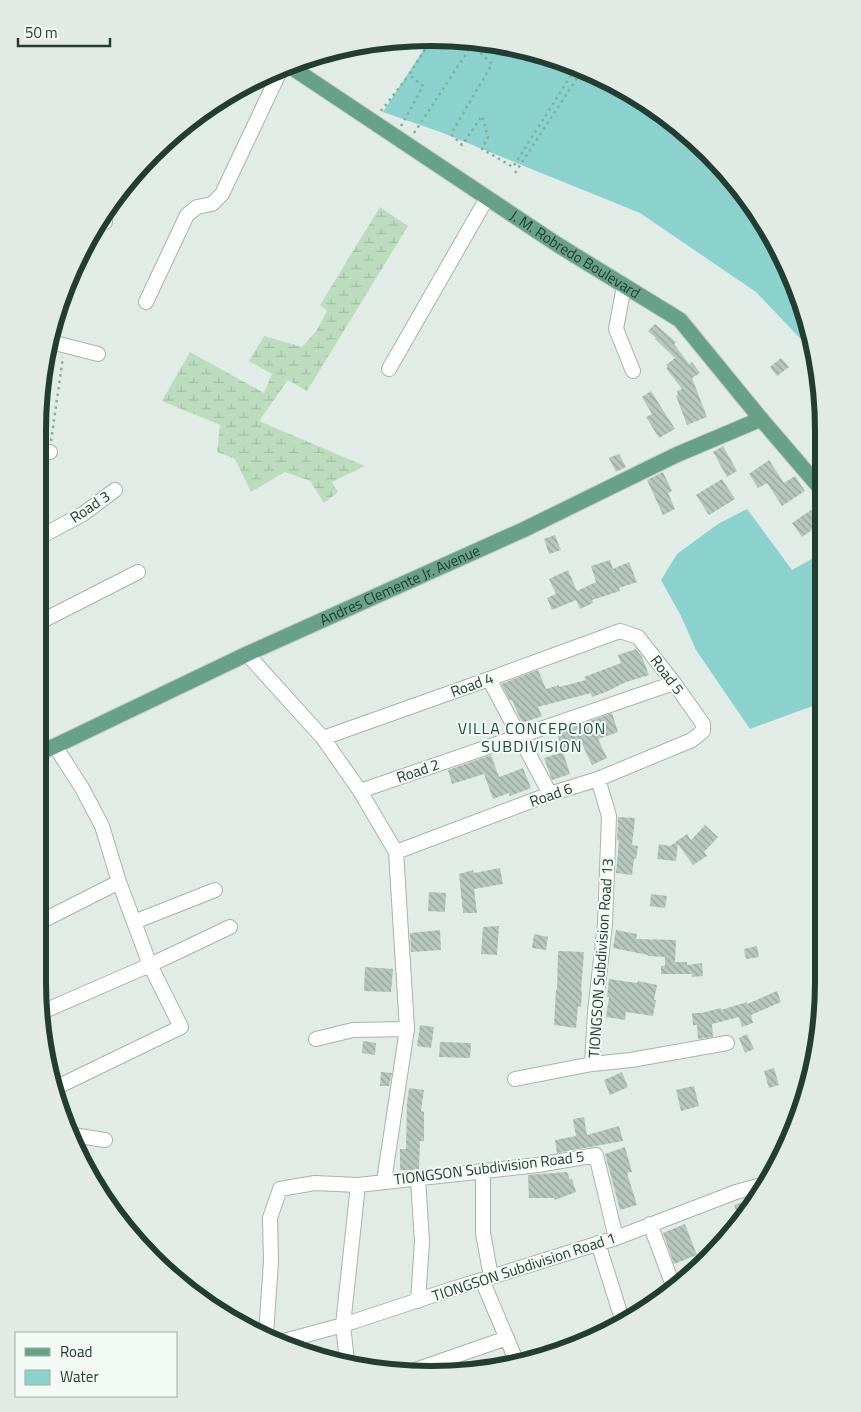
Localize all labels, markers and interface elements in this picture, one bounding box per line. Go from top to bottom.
scale bar [18,15,110,47]
text: 50 m [25,21,58,44]
street label: J. M. Robredo Boulevard [506,204,645,304]
street label: Road 3 [65,485,114,528]
street label: Andres Clemente Jr. Avenue [316,539,484,631]
street label: Road 5 [645,650,690,699]
street label: Road 4 [447,666,497,703]
district label: VILLA CONCEPCION SUBDIVISION [458,716,606,758]
street label: Road 2 [393,752,442,789]
street label: Road 6 [526,776,575,813]
street label: TIONGSON Subdivision Road 13 [582,857,619,1059]
street label: TIONGSON Subdivision Road 5 [392,1144,586,1191]
street label: TIONGSON Subdivision Road 1 [429,1226,619,1307]
legend [15,1332,178,1397]
text: Road [60,1340,92,1363]
text: Water [60,1365,99,1388]

